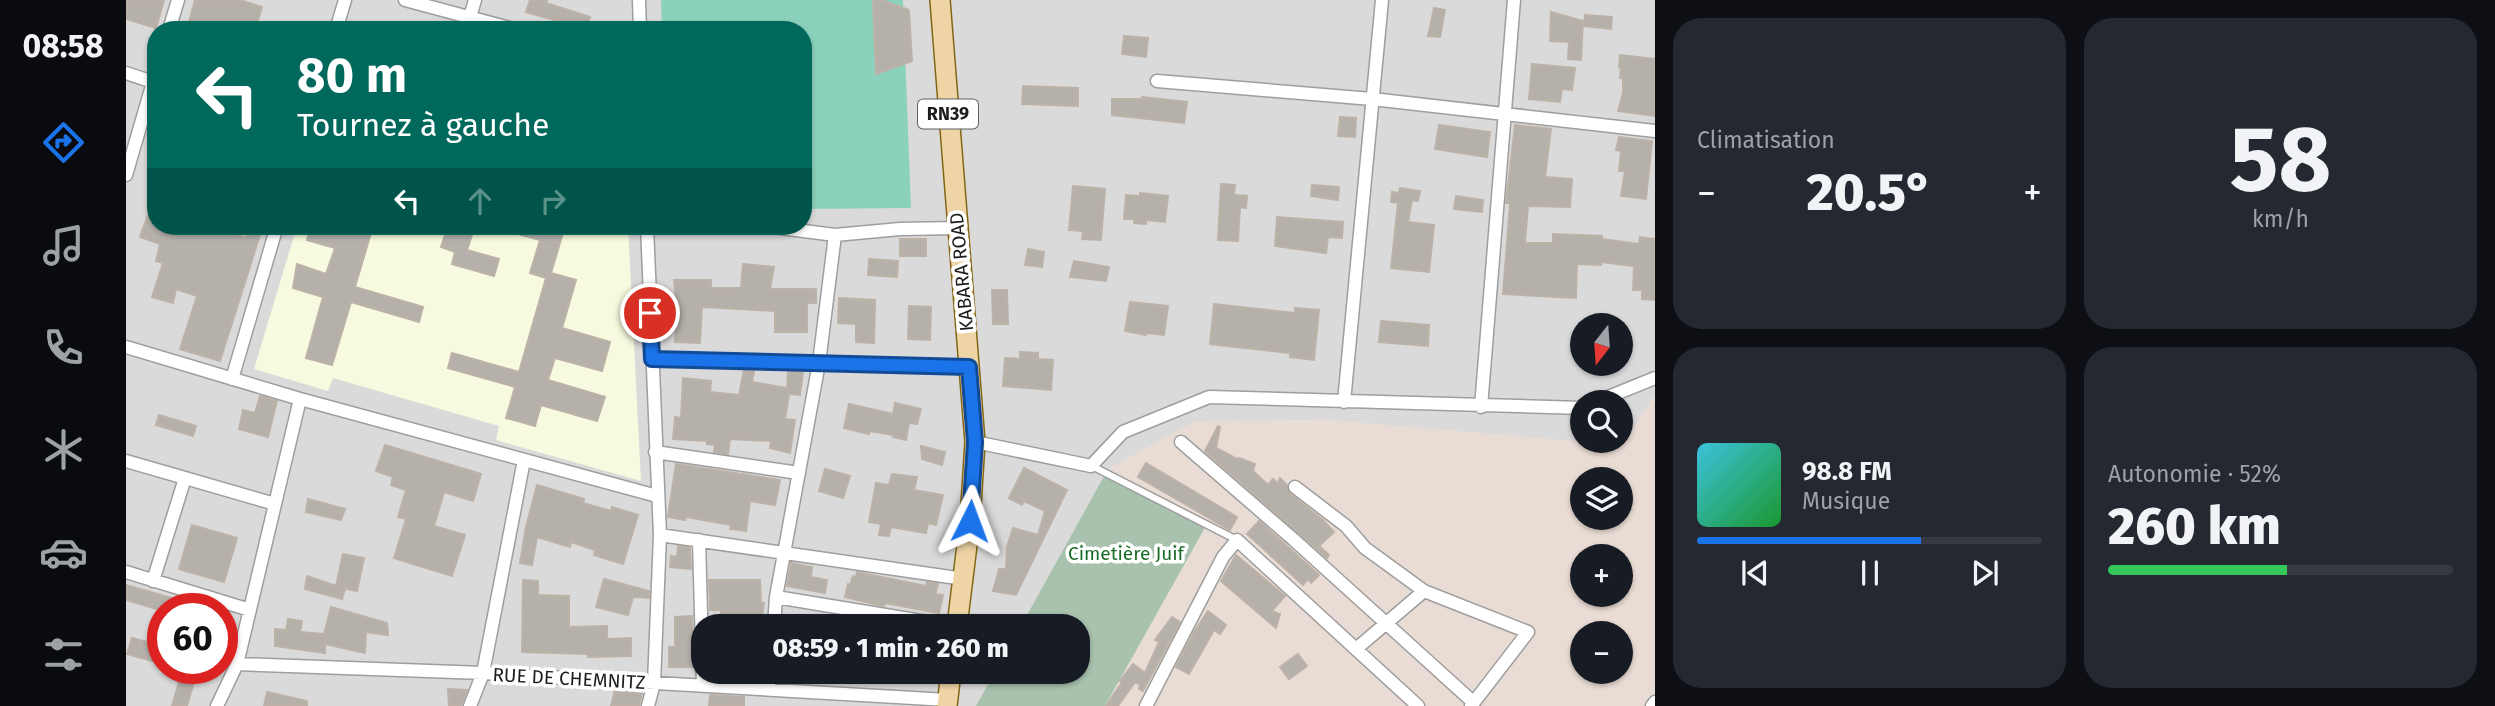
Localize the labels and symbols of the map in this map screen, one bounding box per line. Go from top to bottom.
road number: RN39 [918,100,978,128]
street label: KABARA ROAD [945,212,978,332]
pin [620,283,680,343]
north arrow [1570,313,1633,376]
position arrow [933,484,1007,558]
park label: Cimetière Juif [1068,542,1186,565]
speed limit sign: 60 [147,593,238,684]
street label: RUE DE CHEMNITZ [492,663,646,694]

